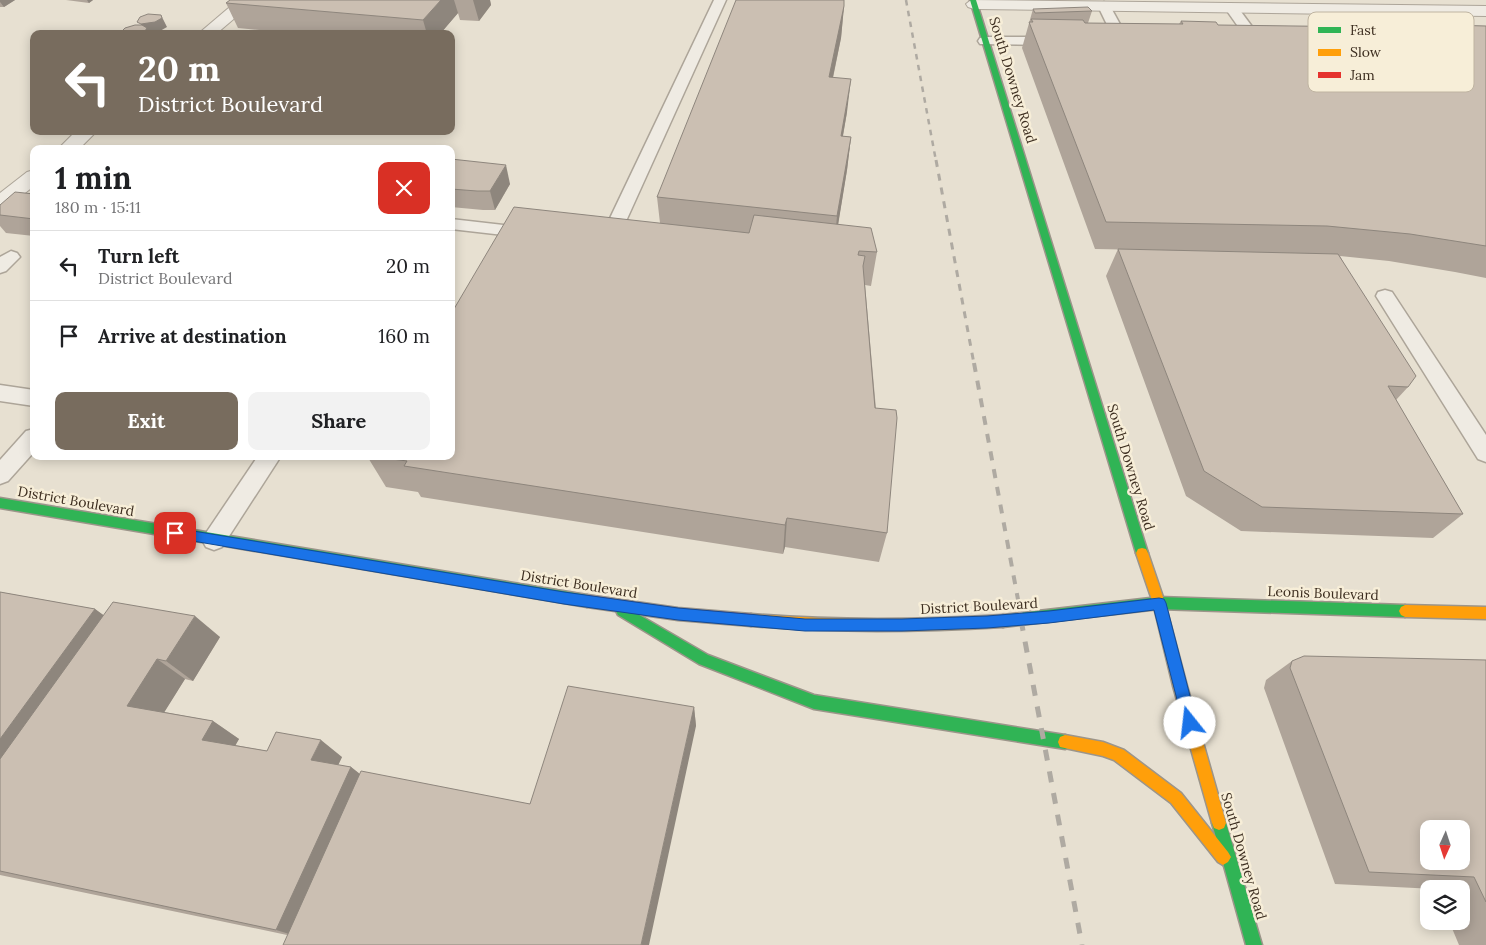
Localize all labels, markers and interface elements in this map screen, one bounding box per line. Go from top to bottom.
legend [1308,12,1474,92]
street label: South Downey Road [985,15,1041,145]
text: Fast [1350,21,1377,39]
text: Slow [1350,43,1382,61]
text: 20 m [138,46,220,91]
icon: left [55,50,120,115]
text: Jam [1349,66,1375,84]
text: District Boulevard [138,90,323,118]
text: 1 min [55,159,132,197]
button: close [378,162,430,214]
text: 180 m · 15:11 [55,197,141,217]
text: Turn left [98,244,179,268]
icon: left [55,252,83,280]
text: 20 m [386,254,430,278]
text: District Boulevard [98,268,233,288]
icon: arrive [55,322,83,350]
text: Arrive at destination [98,324,287,348]
text: 160 m [378,324,430,348]
button: Exit [55,392,238,450]
button: Share [248,392,430,450]
street label: South Downey Road [1103,402,1159,532]
street label: District Boulevard [16,482,136,520]
pin [154,512,196,554]
icon: arrive [161,519,189,547]
street label: District Boulevard [519,566,639,602]
street label: Leonis Boulevard [1267,582,1379,604]
street label: District Boulevard [920,594,1038,618]
position arrow [1163,696,1215,748]
street label: South Downey Road [1217,790,1271,922]
north arrow [1420,820,1470,870]
map controls [1420,820,1470,930]
button: layers [1420,880,1470,930]

